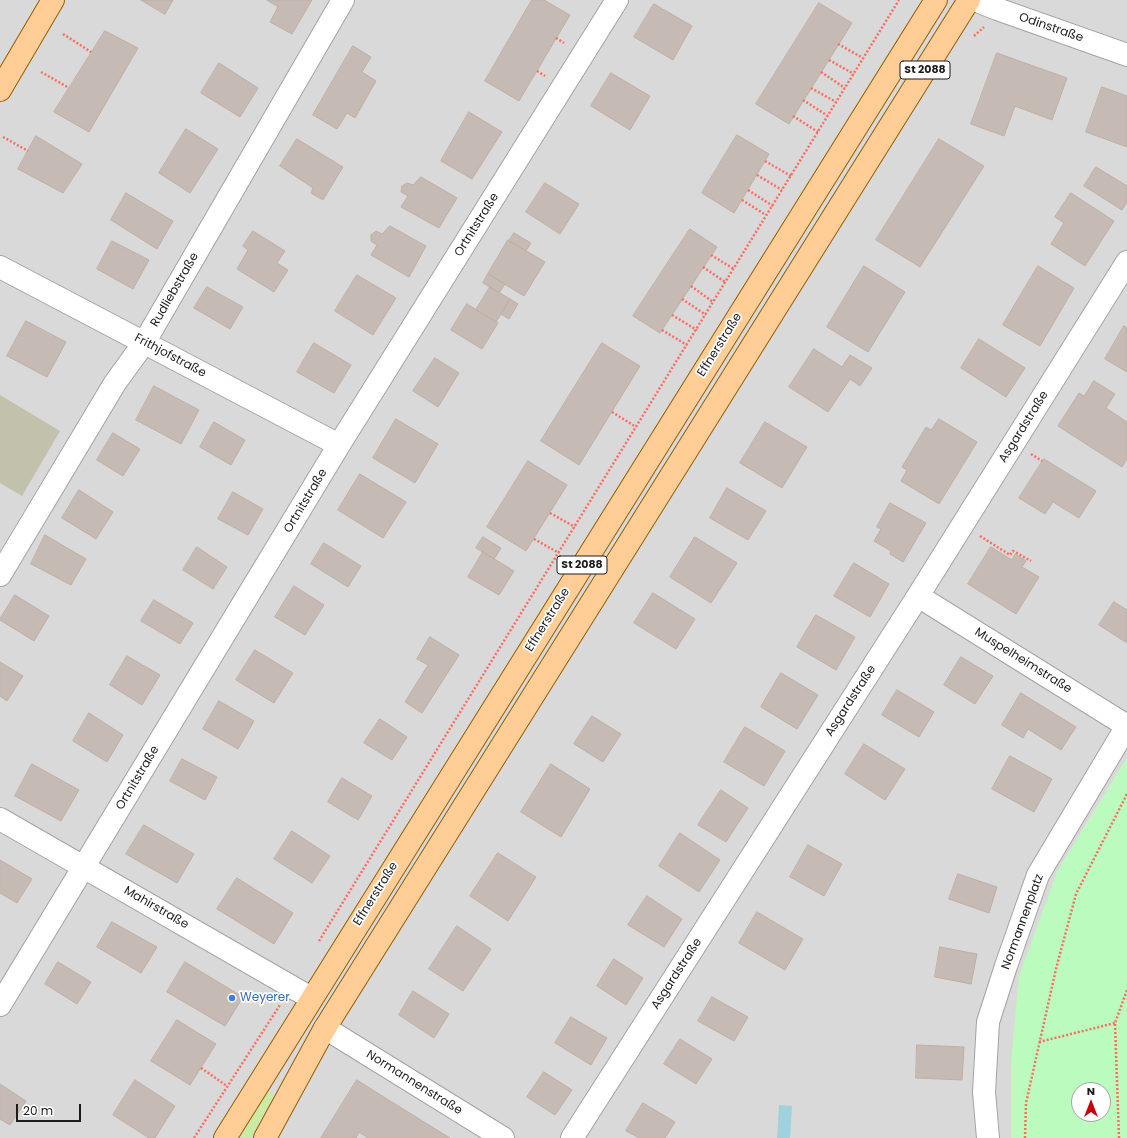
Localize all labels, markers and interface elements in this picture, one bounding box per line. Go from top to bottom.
street label: Odinstraße [1017,10,1085,46]
road number: St 2088 [900,61,950,79]
street label: Ortnitstraße [452,191,502,259]
street label: Rudliebstraße [148,250,202,330]
street label: Effnerstraße [695,310,745,380]
street label: Frithjofstraße [132,331,208,381]
street label: Asgardstraße [996,388,1052,466]
street label: Ortnitstraße [281,466,331,536]
road number: St 2088 [557,556,607,574]
street label: Effnerstraße [523,585,573,655]
street label: Muspelheimstraße [972,625,1074,697]
street label: Asgardstraße [823,663,879,739]
street label: Ortnitstraße [113,743,163,813]
street label: Effnerstraße [351,859,401,929]
street label: Normannenplatz [999,872,1047,972]
street label: Mahirstraße [121,884,191,932]
street label: Asgardstraße [649,936,705,1012]
place label: Weyerer [240,991,290,1005]
marker: Weyerer [227,993,237,1003]
street label: Normannenstraße [363,1048,465,1118]
north arrow [1071,1082,1111,1122]
text: N [1087,1083,1095,1099]
scale bar [18,1096,83,1122]
text: 20 m [23,1102,53,1119]

